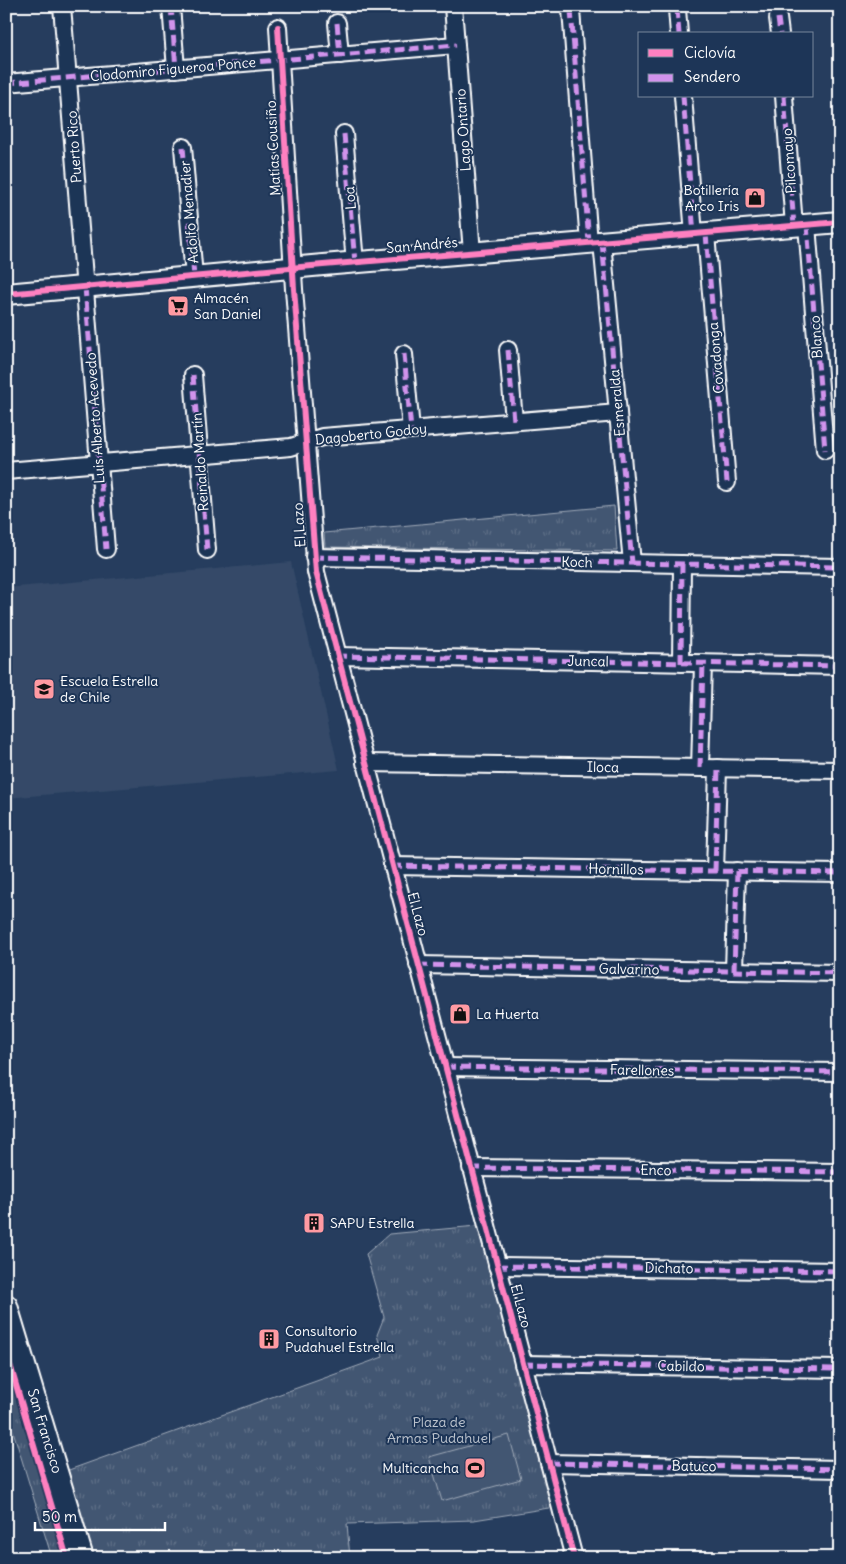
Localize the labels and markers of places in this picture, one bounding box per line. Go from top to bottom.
place label: Botillería Arco Iris [684,181,739,215]
shop icon: Botillería Arco Iris [743,186,767,210]
place label: Almacén San Daniel [194,289,261,323]
supermarket icon: Almacén San Daniel [166,294,190,318]
place label: Escuela Estrella de Chile [60,672,158,706]
school or university icon: Escuela Estrella de Chile [32,677,56,701]
shop icon: La Huerta [448,1002,472,1026]
place label: La Huerta [476,1005,539,1023]
building icon: SAPU Estrella [302,1211,326,1235]
place label: SAPU Estrella [330,1214,415,1232]
place label: Consultorio Pudahuel Estrella [285,1322,394,1356]
building icon: Consultorio Pudahuel Estrella [257,1327,281,1351]
sports icon: Multicancha [463,1456,487,1480]
place label: Multicancha [382,1459,459,1477]

